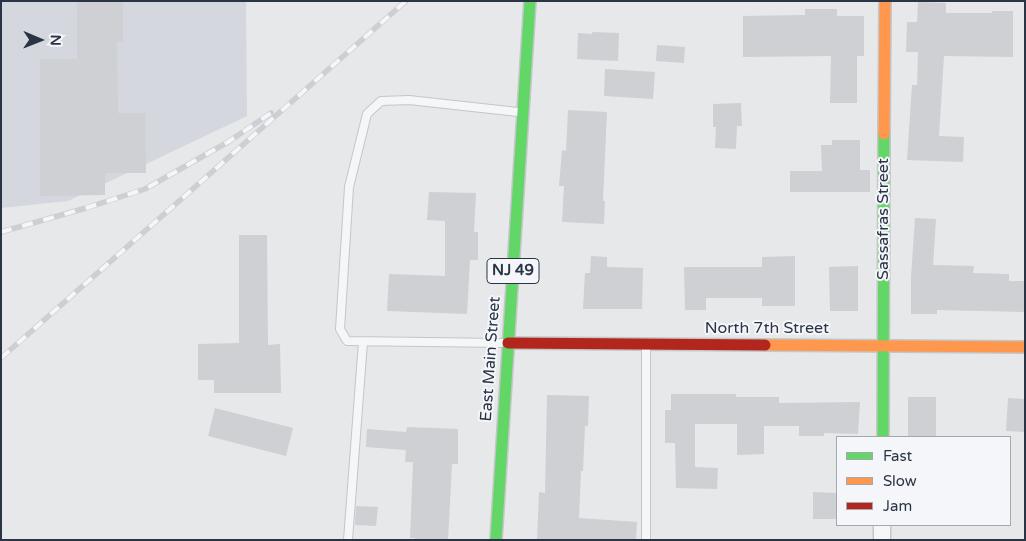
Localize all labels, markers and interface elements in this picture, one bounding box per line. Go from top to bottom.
north arrow [15,15,65,65]
text: N [47,34,64,46]
street label: Sassafras Street [874,158,894,280]
road number: NJ 49 [487,258,539,284]
street label: East Main Street [477,296,505,422]
street label: North 7th Street [705,319,829,339]
legend [836,436,1011,526]
text: Fast [883,447,912,465]
text: Slow [883,472,917,490]
text: Jam [883,497,912,515]

